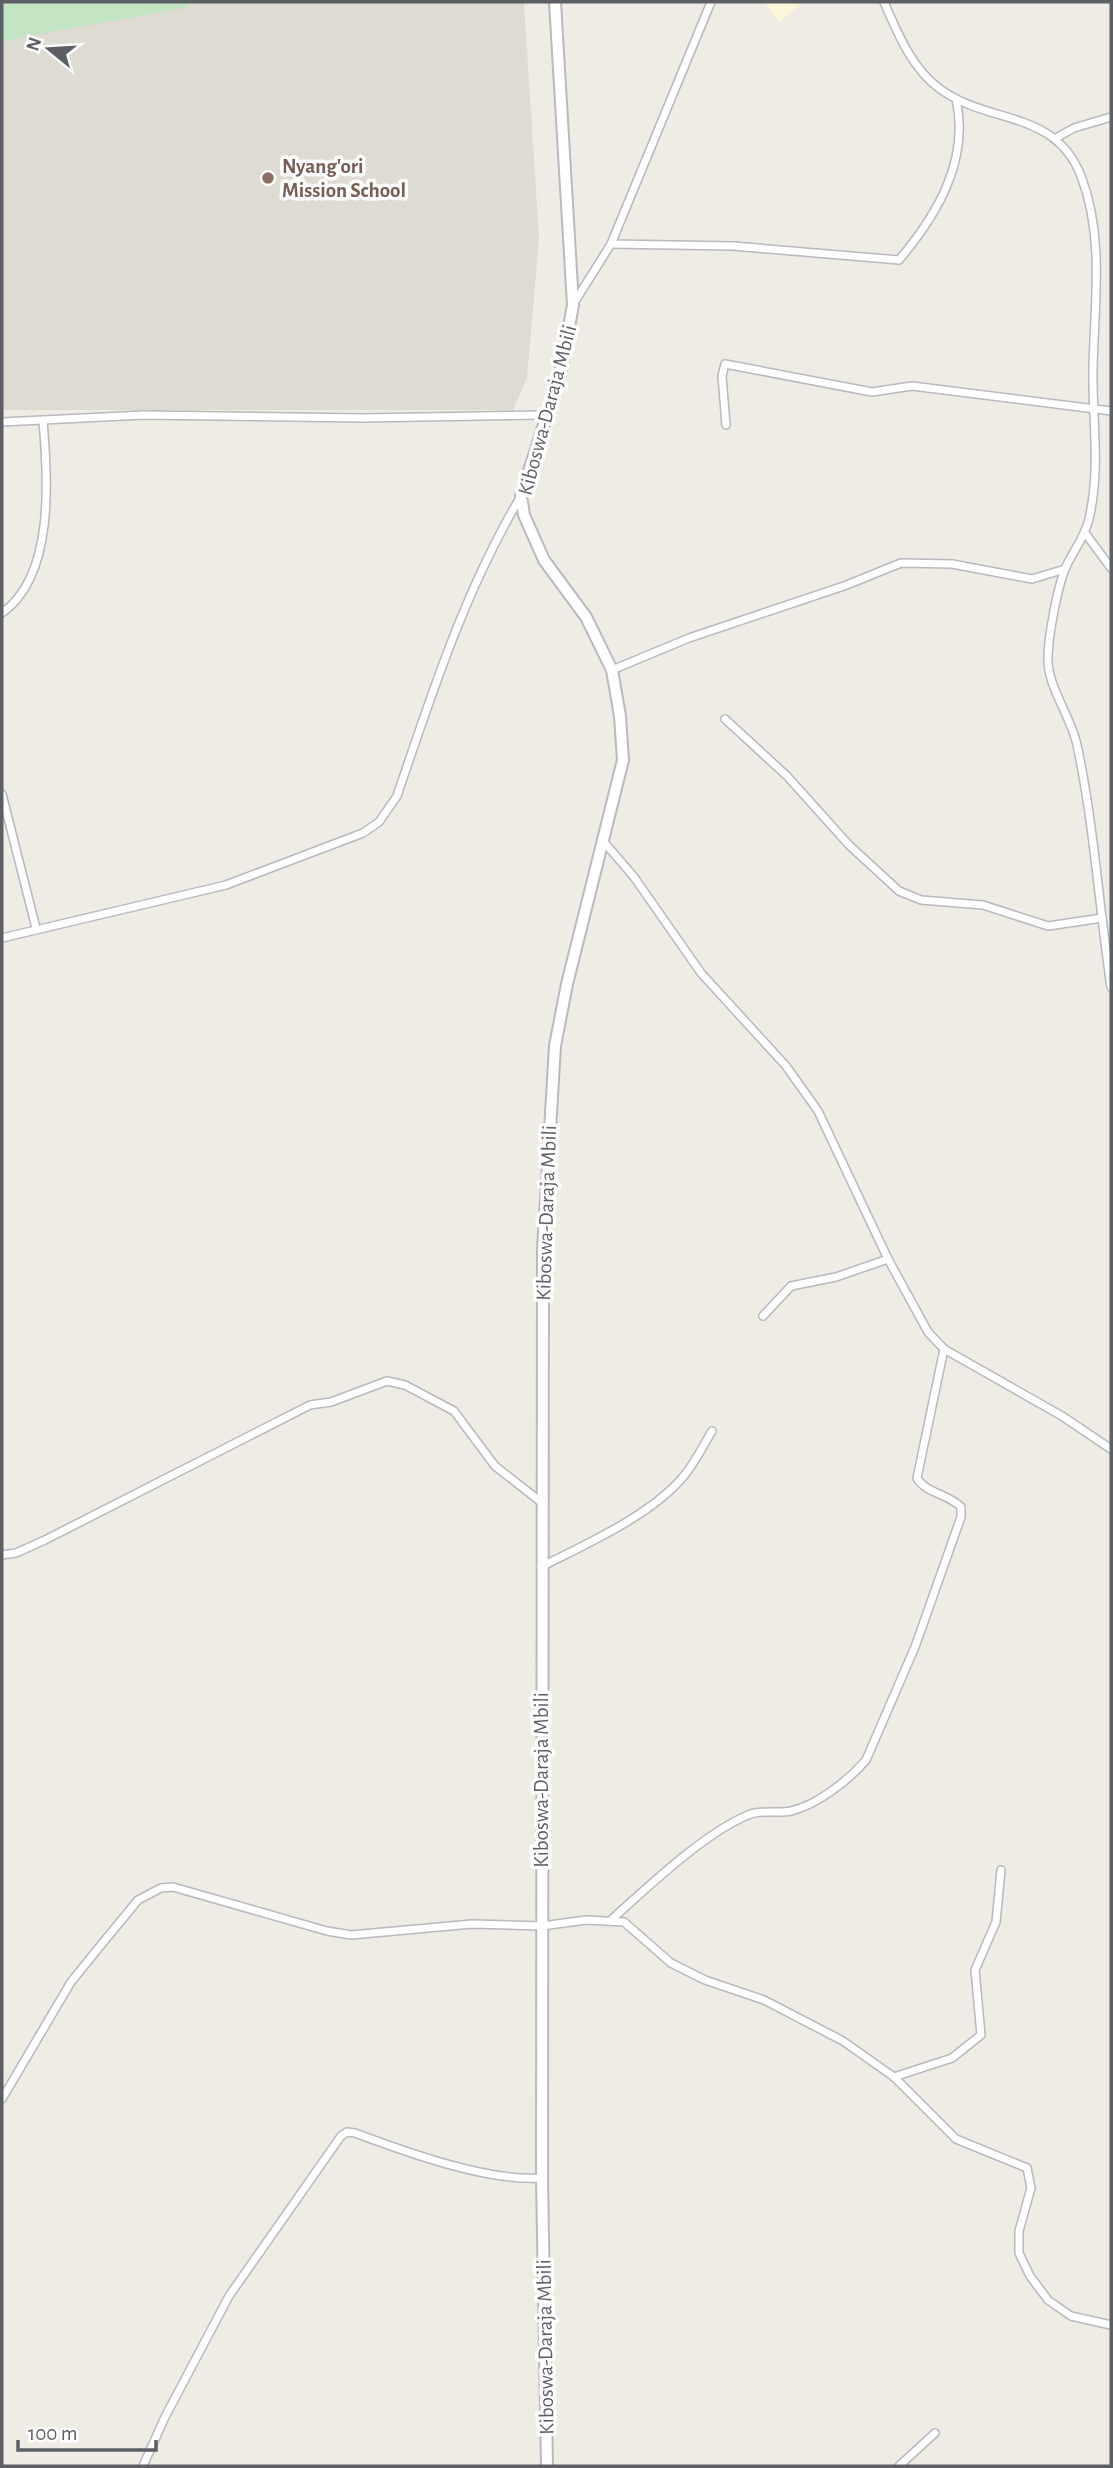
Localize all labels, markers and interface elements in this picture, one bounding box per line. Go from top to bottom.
north arrow [14,14,84,84]
text: N [23,35,45,53]
place label: Nyang'ori Mission School [282,156,406,201]
marker: Nyang'ori Mission School [260,170,276,186]
street label: Kiboswa-Daraja Mbili [515,323,580,498]
street label: Kiboswa-Daraja Mbili [533,1125,560,1301]
street label: Kiboswa-Daraja Mbili [531,1692,552,1868]
street label: Kiboswa-Daraja Mbili [533,2259,558,2435]
scale bar [18,2408,156,2452]
text: 100 m [28,2423,78,2444]

